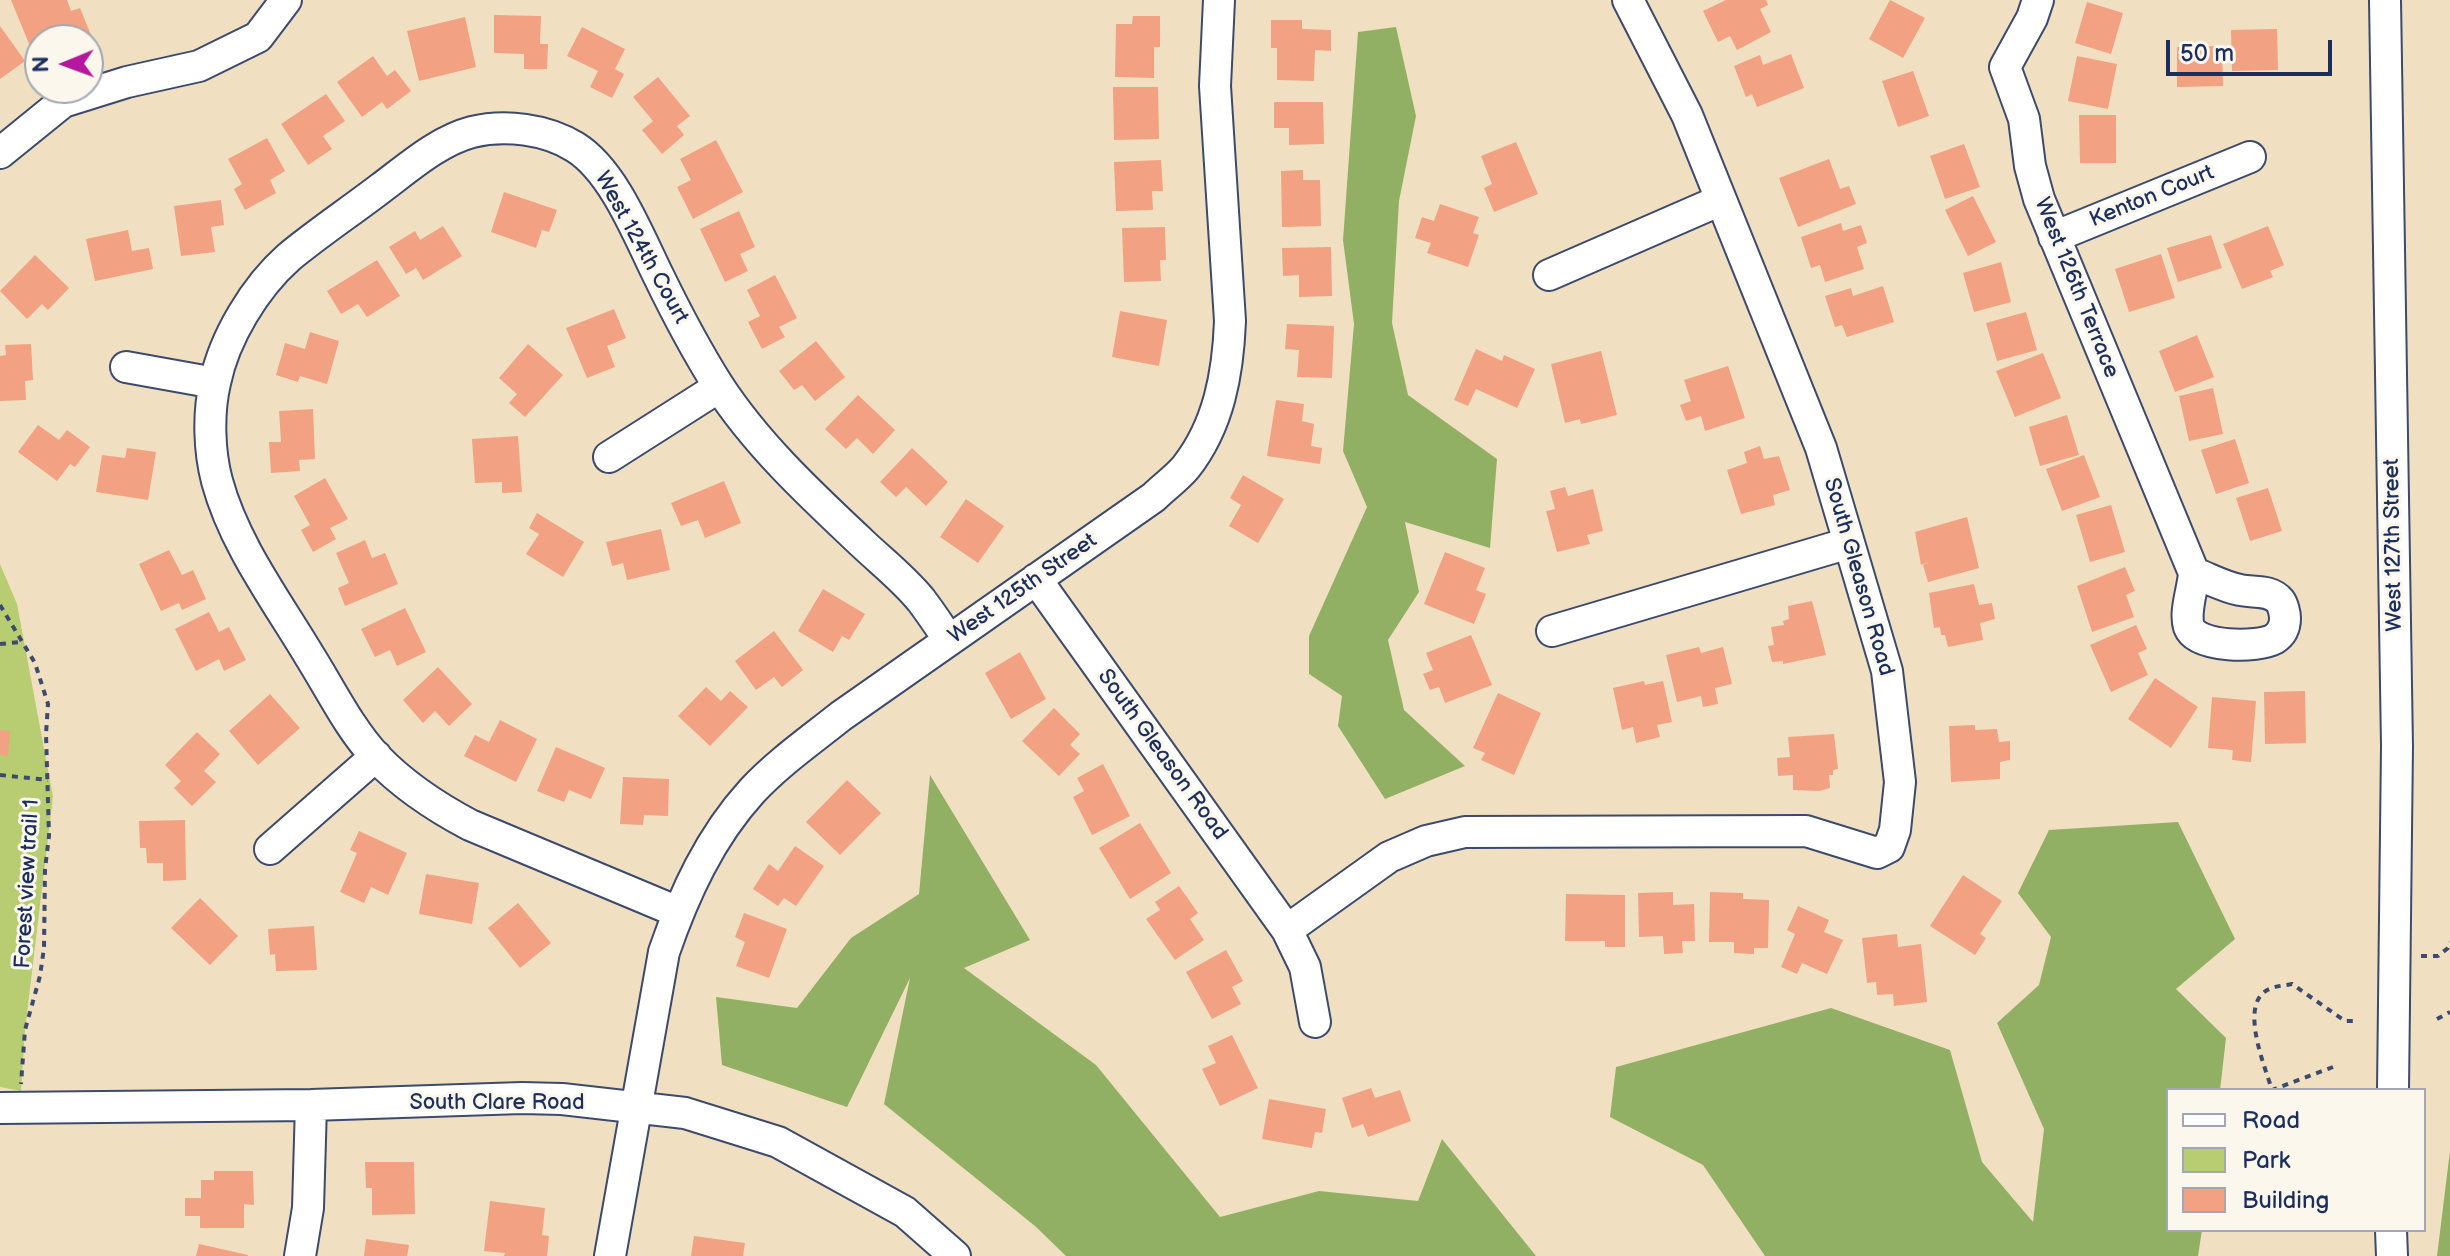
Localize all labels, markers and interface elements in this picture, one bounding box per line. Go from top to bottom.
north arrow [24,24,104,104]
scale bar [2170,24,2336,74]
text: 50 m [2180,39,2234,68]
text: N [28,56,55,73]
street label: Kenton Court [2086,160,2218,234]
street label: West 124th Court [588,167,694,329]
street label: West 126th Terrace [2028,194,2124,382]
street label: West 127th Street [2379,458,2409,632]
street label: South Gleason Road [1817,475,1899,679]
street label: West 125th Street [944,528,1102,650]
street label: South Gleason Road [1091,665,1233,845]
street label: Forest view trail 1 [10,799,46,969]
legend [2166,1088,2426,1232]
street label: South Clare Road [409,1090,585,1116]
text: Road [2242,1106,2300,1135]
text: Park [2242,1146,2290,1175]
text: Building [2242,1186,2329,1215]

